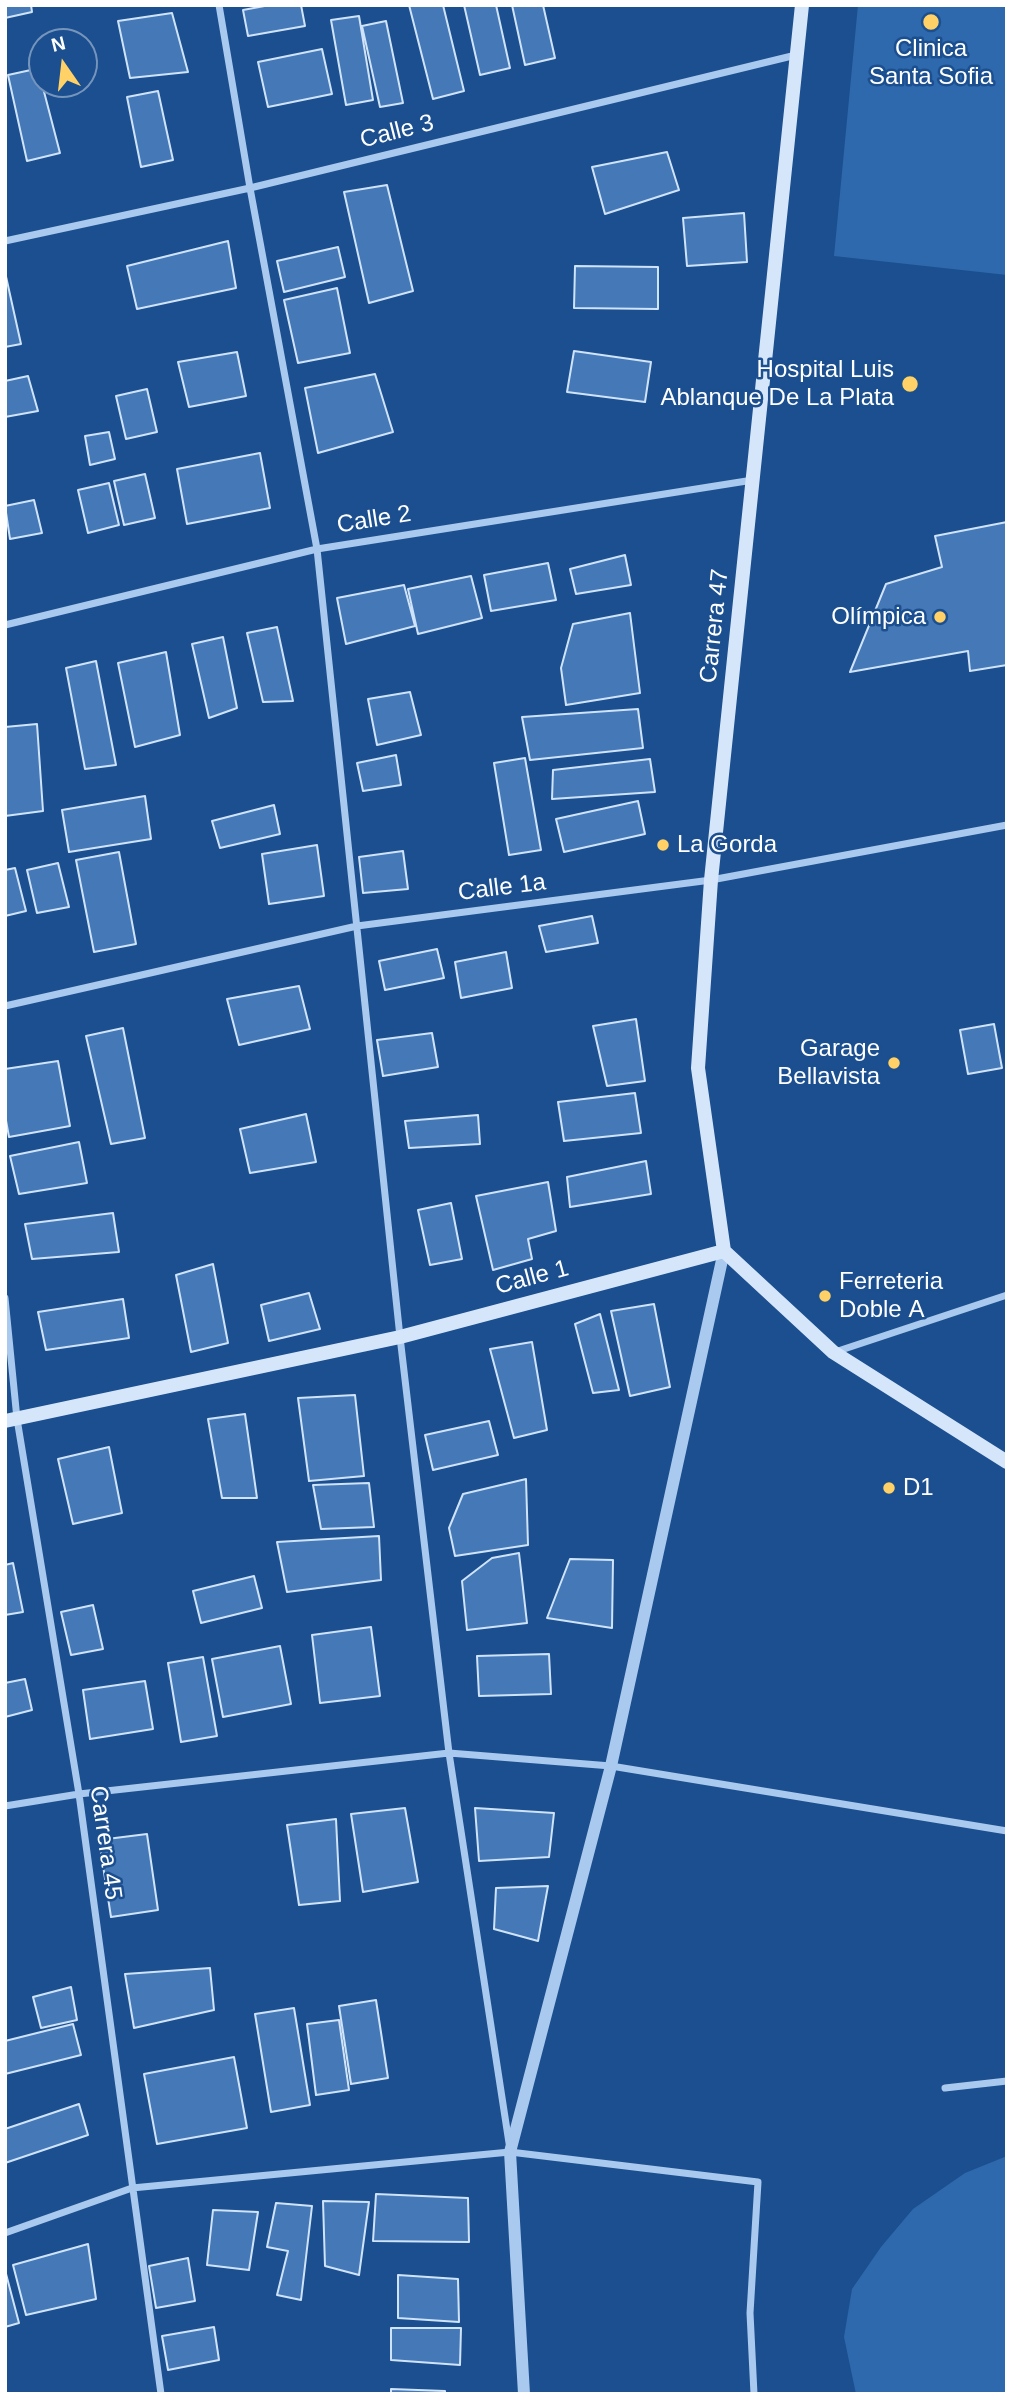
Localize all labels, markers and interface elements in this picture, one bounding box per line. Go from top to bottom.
marker: Clinica Santa Sofia [921,12,941,32]
north arrow [28,28,98,98]
text: N [49,32,67,56]
place label: Clinica Santa Sofia [869,35,993,91]
street label: Calle 3 [357,109,437,155]
place label: Hospital Luis Ablanque De La Plata [660,356,894,412]
marker: Hospital Luis Ablanque De La Plata [900,374,920,394]
street label: Calle 2 [335,500,413,540]
street label: Carrera 47 [695,567,735,685]
place label: Olímpica [831,603,926,631]
marker: Olímpica [932,609,948,625]
place label: La Gorda [677,831,777,859]
marker: La Gorda [655,837,671,853]
street label: Calle 1a [457,868,547,908]
place label: Garage Bellavista [777,1035,880,1091]
marker: Garage Bellavista [886,1055,902,1071]
street label: Calle 1 [492,1254,572,1302]
place label: Ferreteria Doble A [839,1268,943,1324]
marker: Ferreteria Doble A [817,1288,833,1304]
place label: D1 [903,1474,934,1502]
marker: D1 [881,1480,897,1496]
street label: Carrera 45 [83,1784,127,1902]

